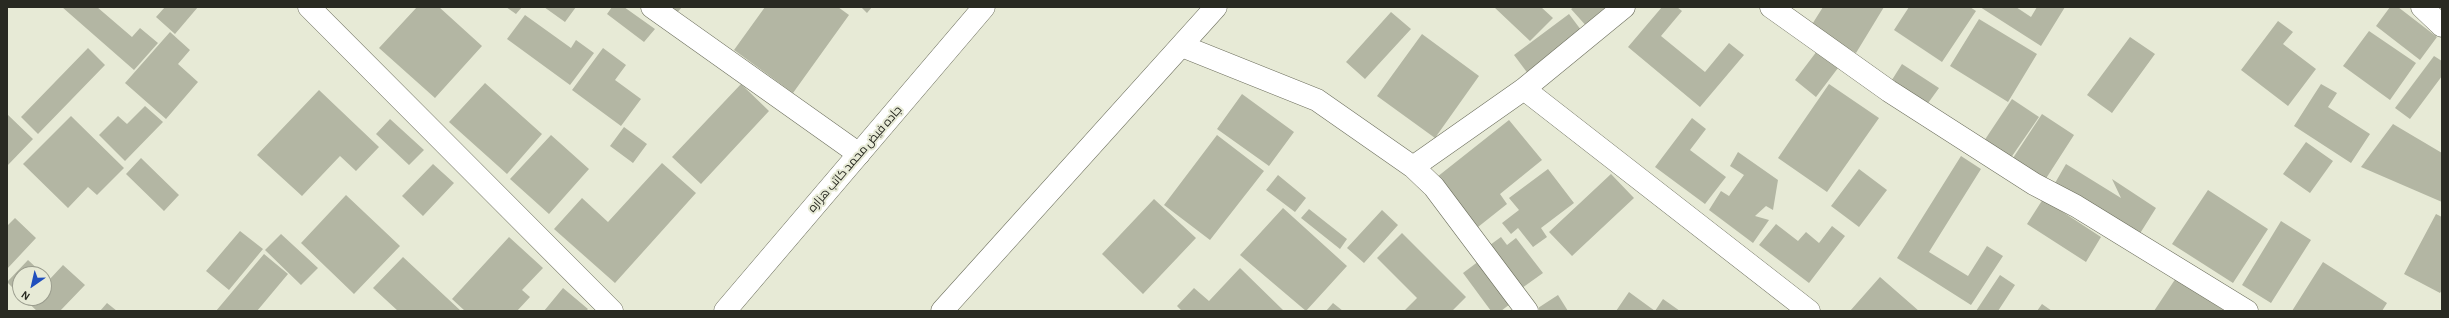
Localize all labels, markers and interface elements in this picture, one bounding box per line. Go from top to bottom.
street label: جاده فیض محمد کاتب هزاره [805,103,905,215]
north arrow [12,266,52,306]
text: N [19,289,32,302]

